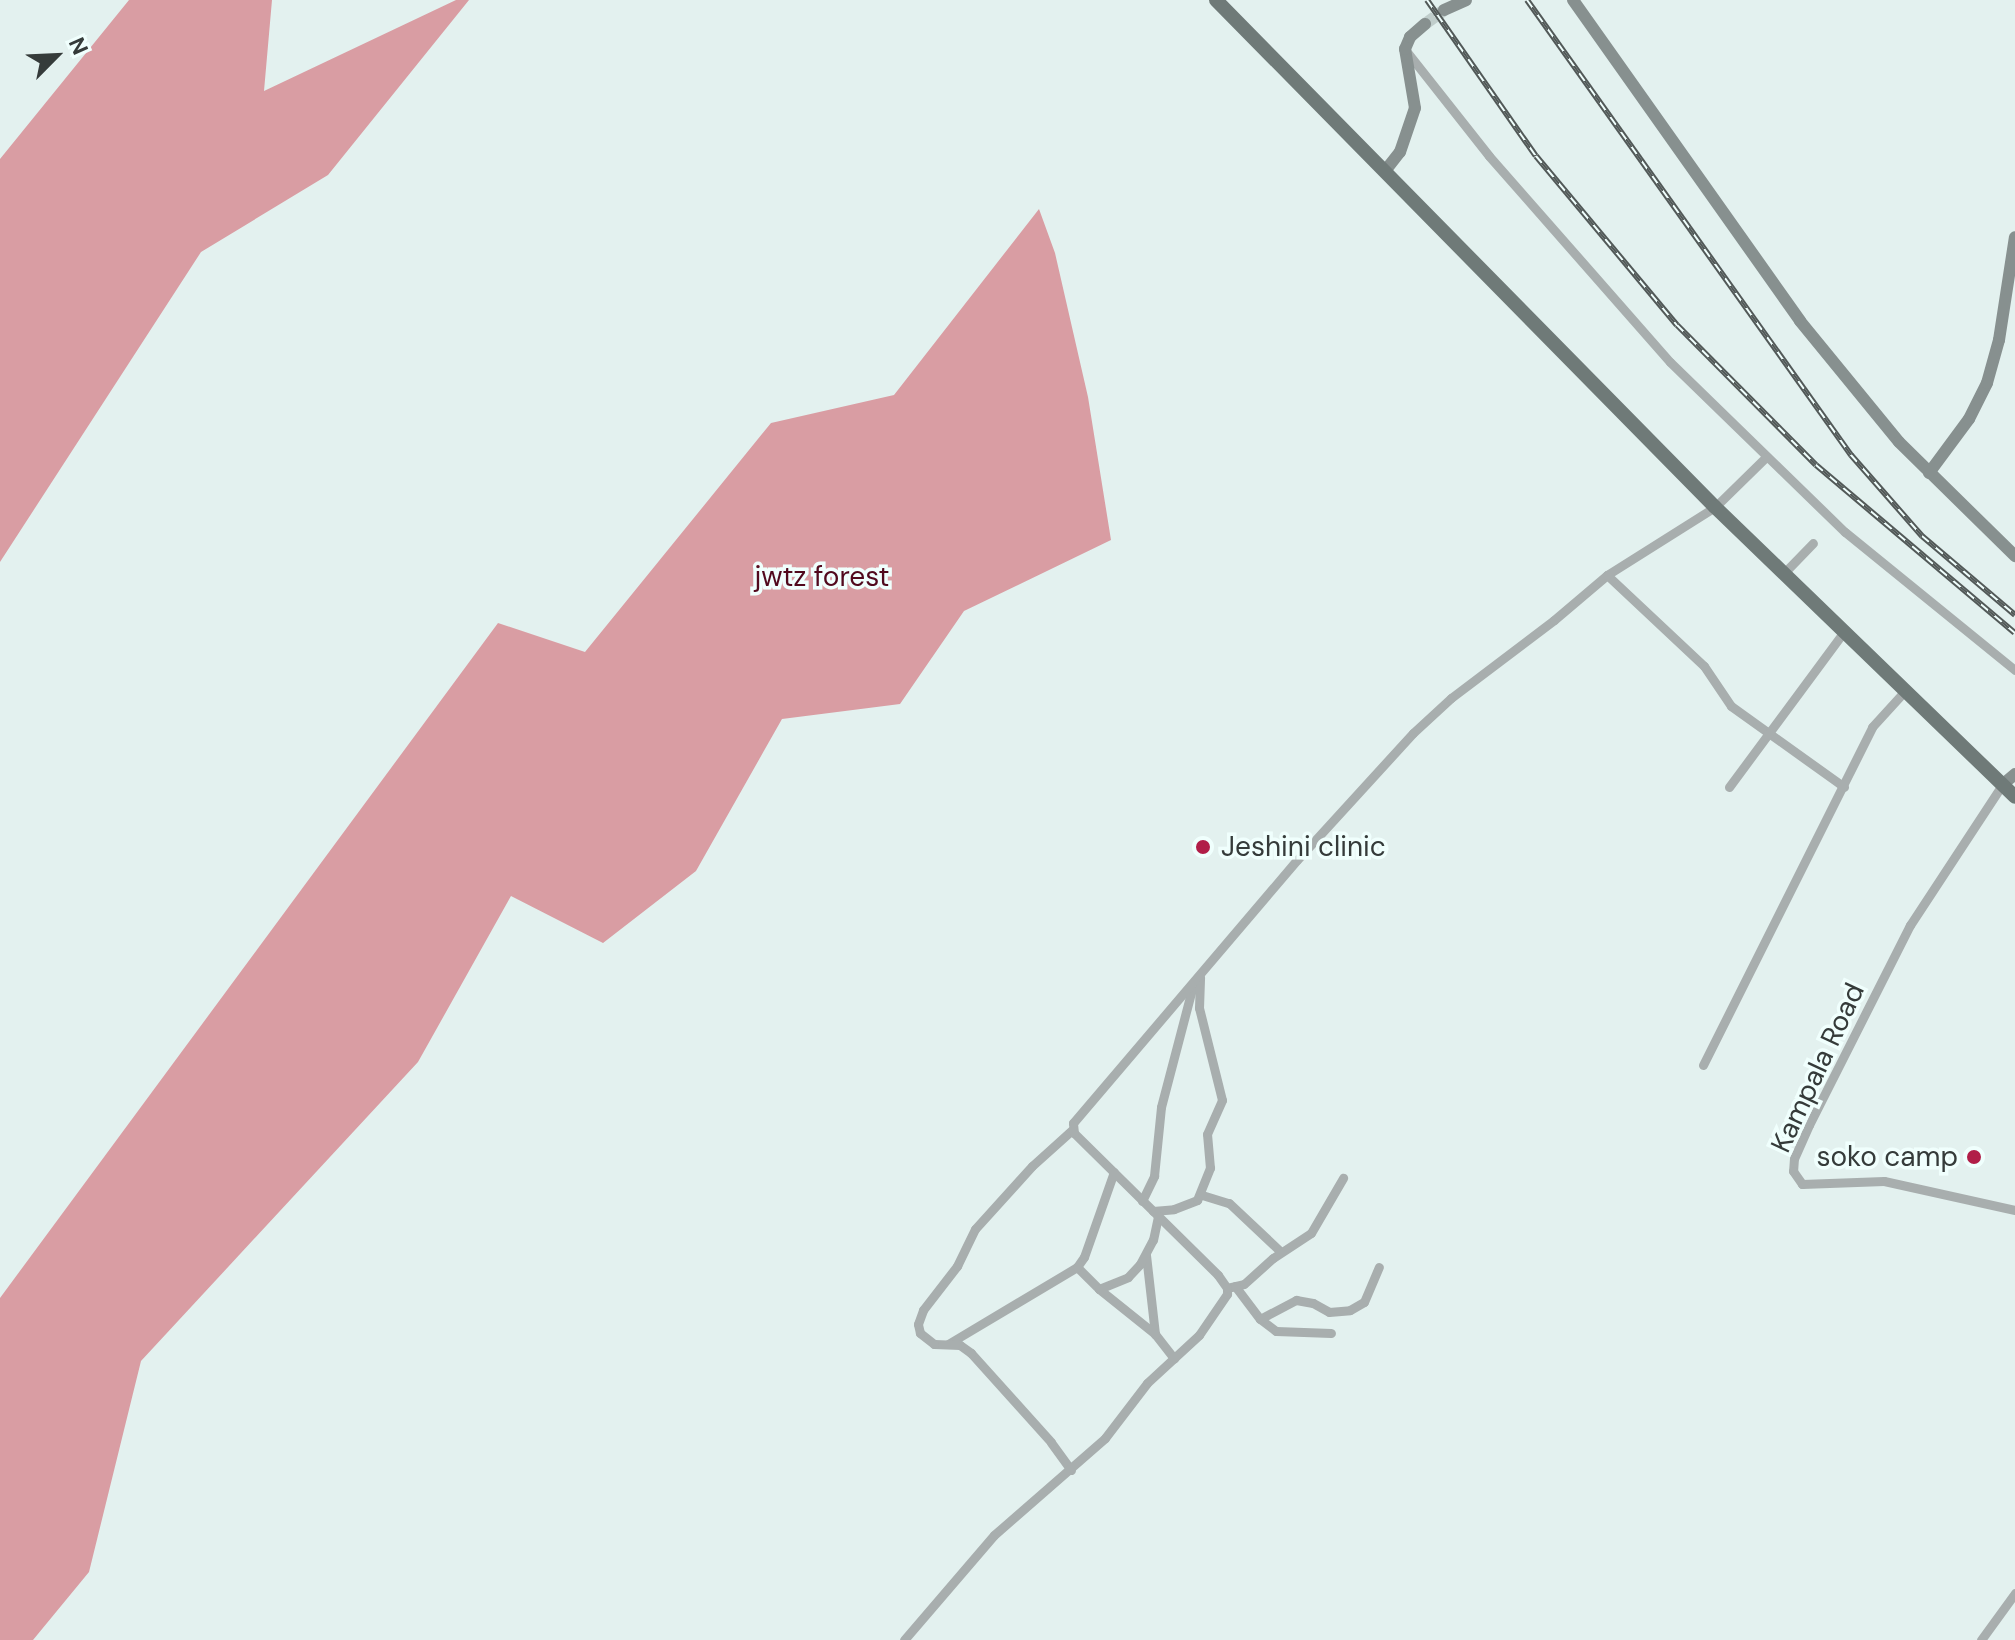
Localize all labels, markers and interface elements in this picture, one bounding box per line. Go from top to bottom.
north arrow [16,16,96,96]
text: N [62,33,95,59]
park label: jwtz forest [754,560,890,594]
place label: Jeshini clinic [1221,830,1386,864]
marker: Jeshini clinic [1192,836,1214,858]
street label: Kampala Road [1764,978,1872,1158]
place label: soko camp [1816,1140,1958,1174]
marker: soko camp [1965,1148,1983,1166]

